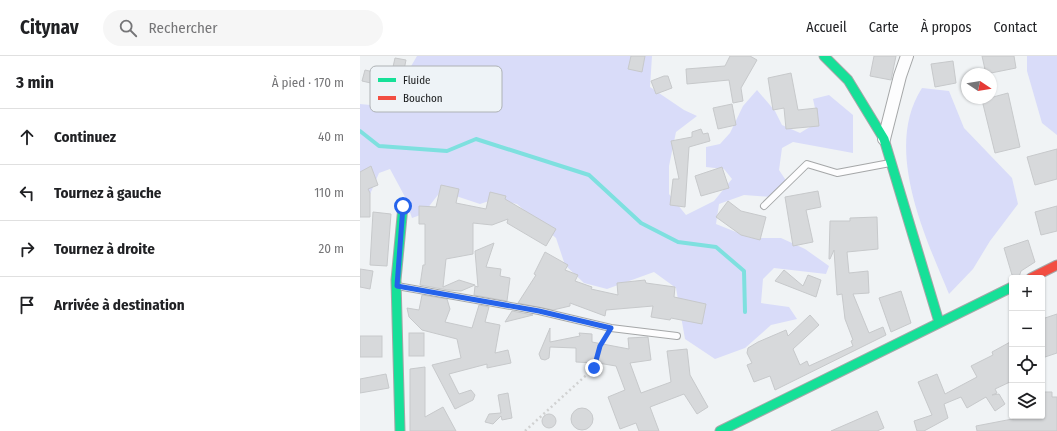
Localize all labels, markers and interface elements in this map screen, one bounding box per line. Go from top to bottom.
search box [103,10,383,46]
text: Citynav [20,16,79,39]
icon: search [117,17,139,39]
text: Rechercher [149,19,218,37]
text: Accueil [806,19,847,36]
text: Carte [869,19,899,36]
text: À propos [921,19,972,36]
text: Contact [994,19,1037,36]
legend [370,66,502,112]
north arrow [961,68,997,104]
text: 3 min [16,72,54,93]
text: Fluide [403,74,430,87]
text: À pied · 170 m [272,75,344,90]
text: Bouchon [403,92,443,105]
icon: ahead [16,126,38,148]
text: Continuez [54,128,116,146]
text: 40 m [318,129,344,144]
icon: left [16,182,38,204]
text: Tournez à gauche [54,184,161,202]
text: 110 m [314,185,344,200]
route start [394,197,412,215]
icon: right [16,238,38,260]
text: Tournez à droite [54,240,155,258]
text: 20 m [318,241,344,256]
map controls [1009,275,1045,419]
button: + [1009,275,1045,311]
icon: arrive [16,294,38,316]
text: Arrivée à destination [54,296,185,314]
button: − [1009,311,1045,347]
button: locate [1009,347,1045,383]
route end [585,359,603,377]
button: layers [1009,383,1045,419]

